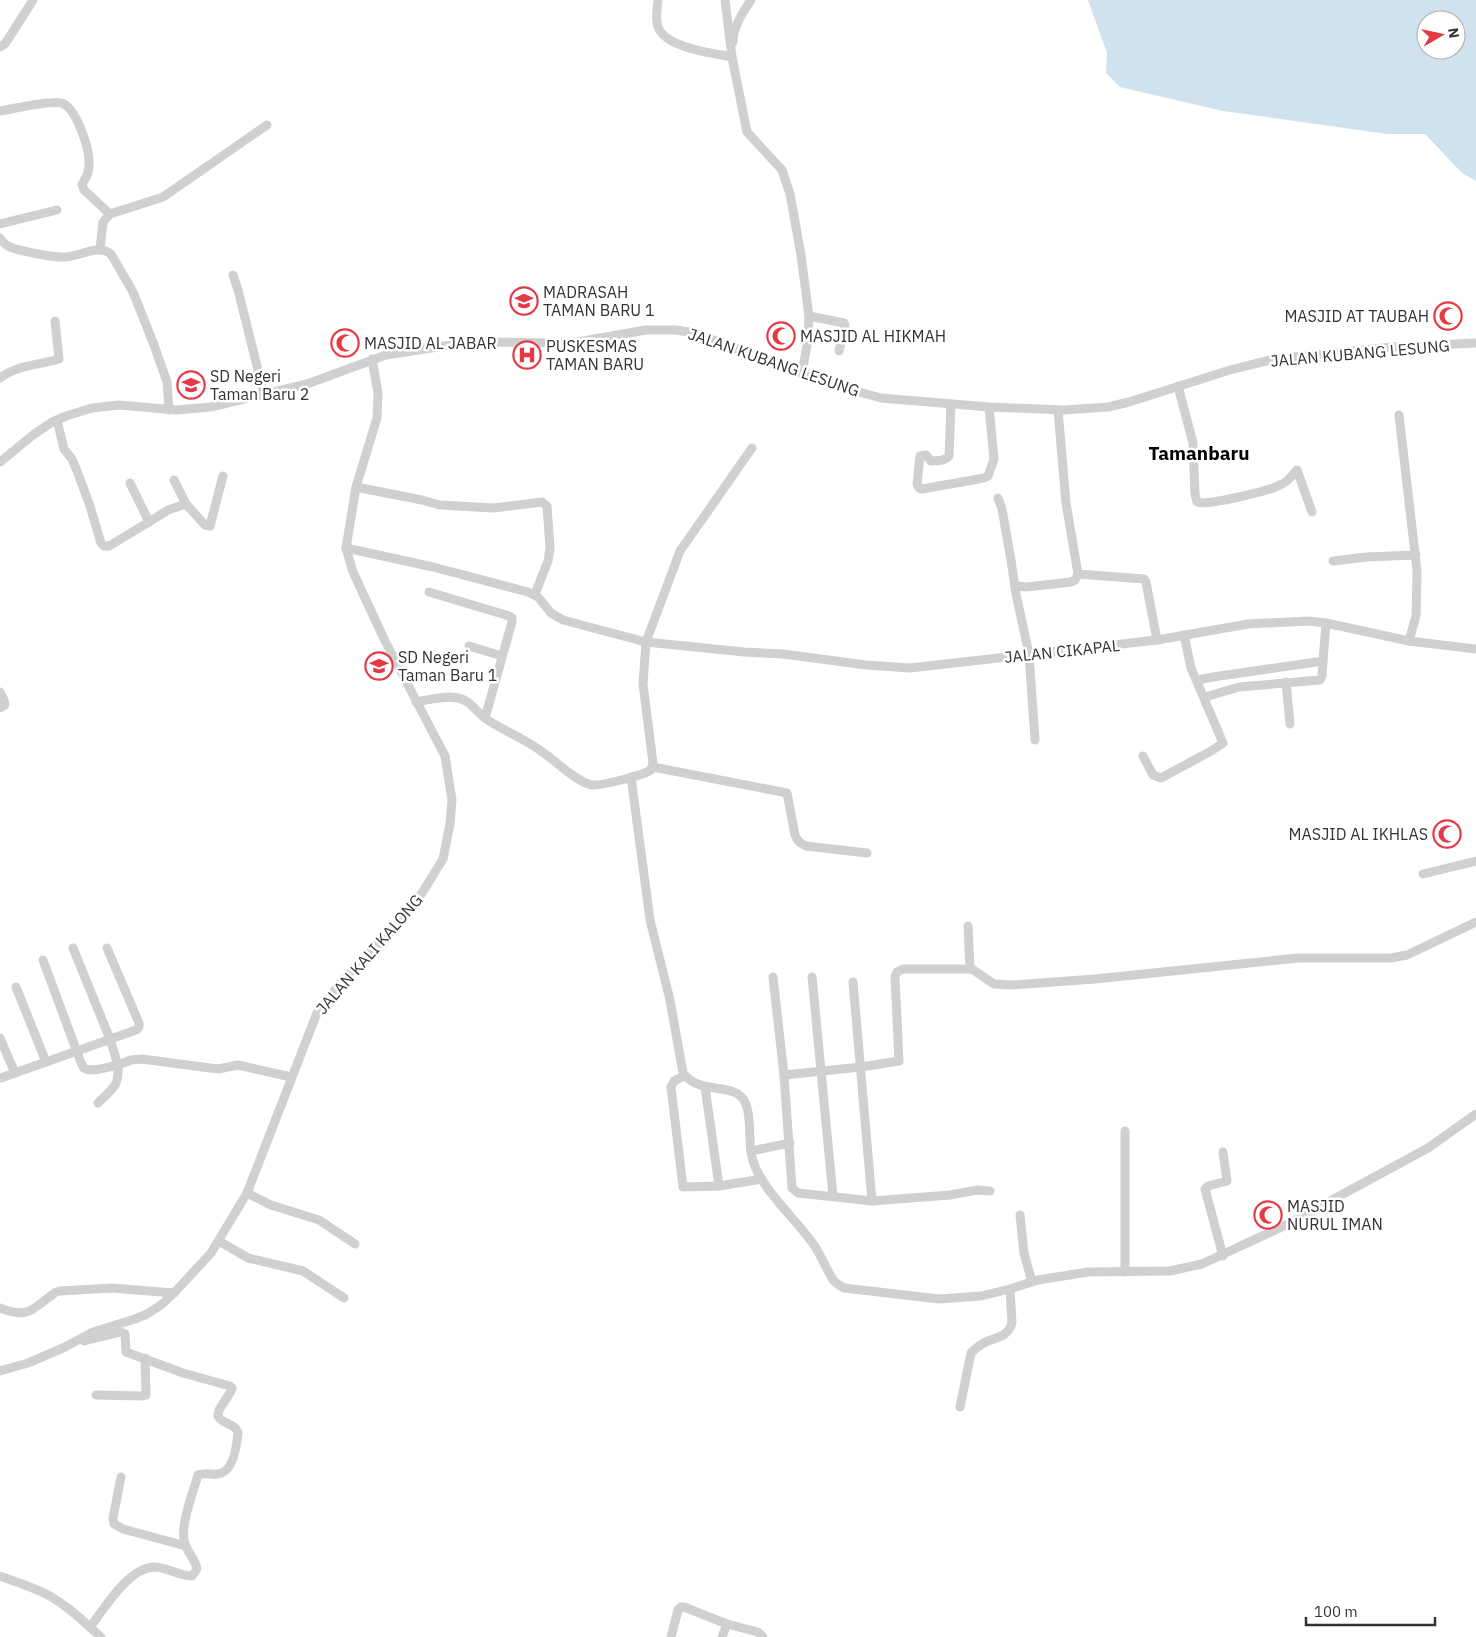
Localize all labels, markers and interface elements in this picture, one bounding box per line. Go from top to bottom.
north arrow [1416,10,1466,60]
text: N [1444,27,1464,39]
place label: MADRASAH TAMAN BARU 1 [543,282,655,320]
school or university icon: MADRASAH TAMAN BARU 1 [509,286,539,316]
mosque icon: MASJID AT TAUBAH [1433,301,1463,331]
place label: MASJID AT TAUBAH [1284,306,1429,326]
mosque icon: MASJID AL HIKMAH [766,321,796,351]
street label: JALAN KUBANG LESUNG [686,323,862,401]
place label: MASJID AL HIKMAH [800,326,946,346]
mosque icon: MASJID AL JABAR [330,328,360,358]
place label: MASJID AL JABAR [364,333,497,353]
street label: JALAN KUBANG LESUNG [1270,335,1450,371]
place label: PUSKESMAS TAMAN BARU [546,336,644,374]
hospital icon: PUSKESMAS TAMAN BARU [512,340,542,370]
place label: SD Negeri Taman Baru 2 [210,366,309,404]
school or university icon: SD Negeri Taman Baru 2 [176,370,206,400]
district label: Tamanbaru [1148,441,1250,465]
street label: JALAN CIKAPAL [1003,635,1121,667]
place label: SD Negeri Taman Baru 1 [398,647,497,685]
school or university icon: SD Negeri Taman Baru 1 [364,651,394,681]
mosque icon: MASJID AL IKHLAS [1432,819,1462,849]
place label: MASJID AL IKHLAS [1289,824,1428,844]
street label: JALAN KALI KALONG [312,890,426,1018]
place label: MASJID NURUL IMAN [1287,1196,1383,1234]
mosque icon: MASJID NURUL IMAN [1253,1200,1283,1230]
scale bar [1306,1594,1435,1626]
text: 100 m [1314,1602,1358,1621]

